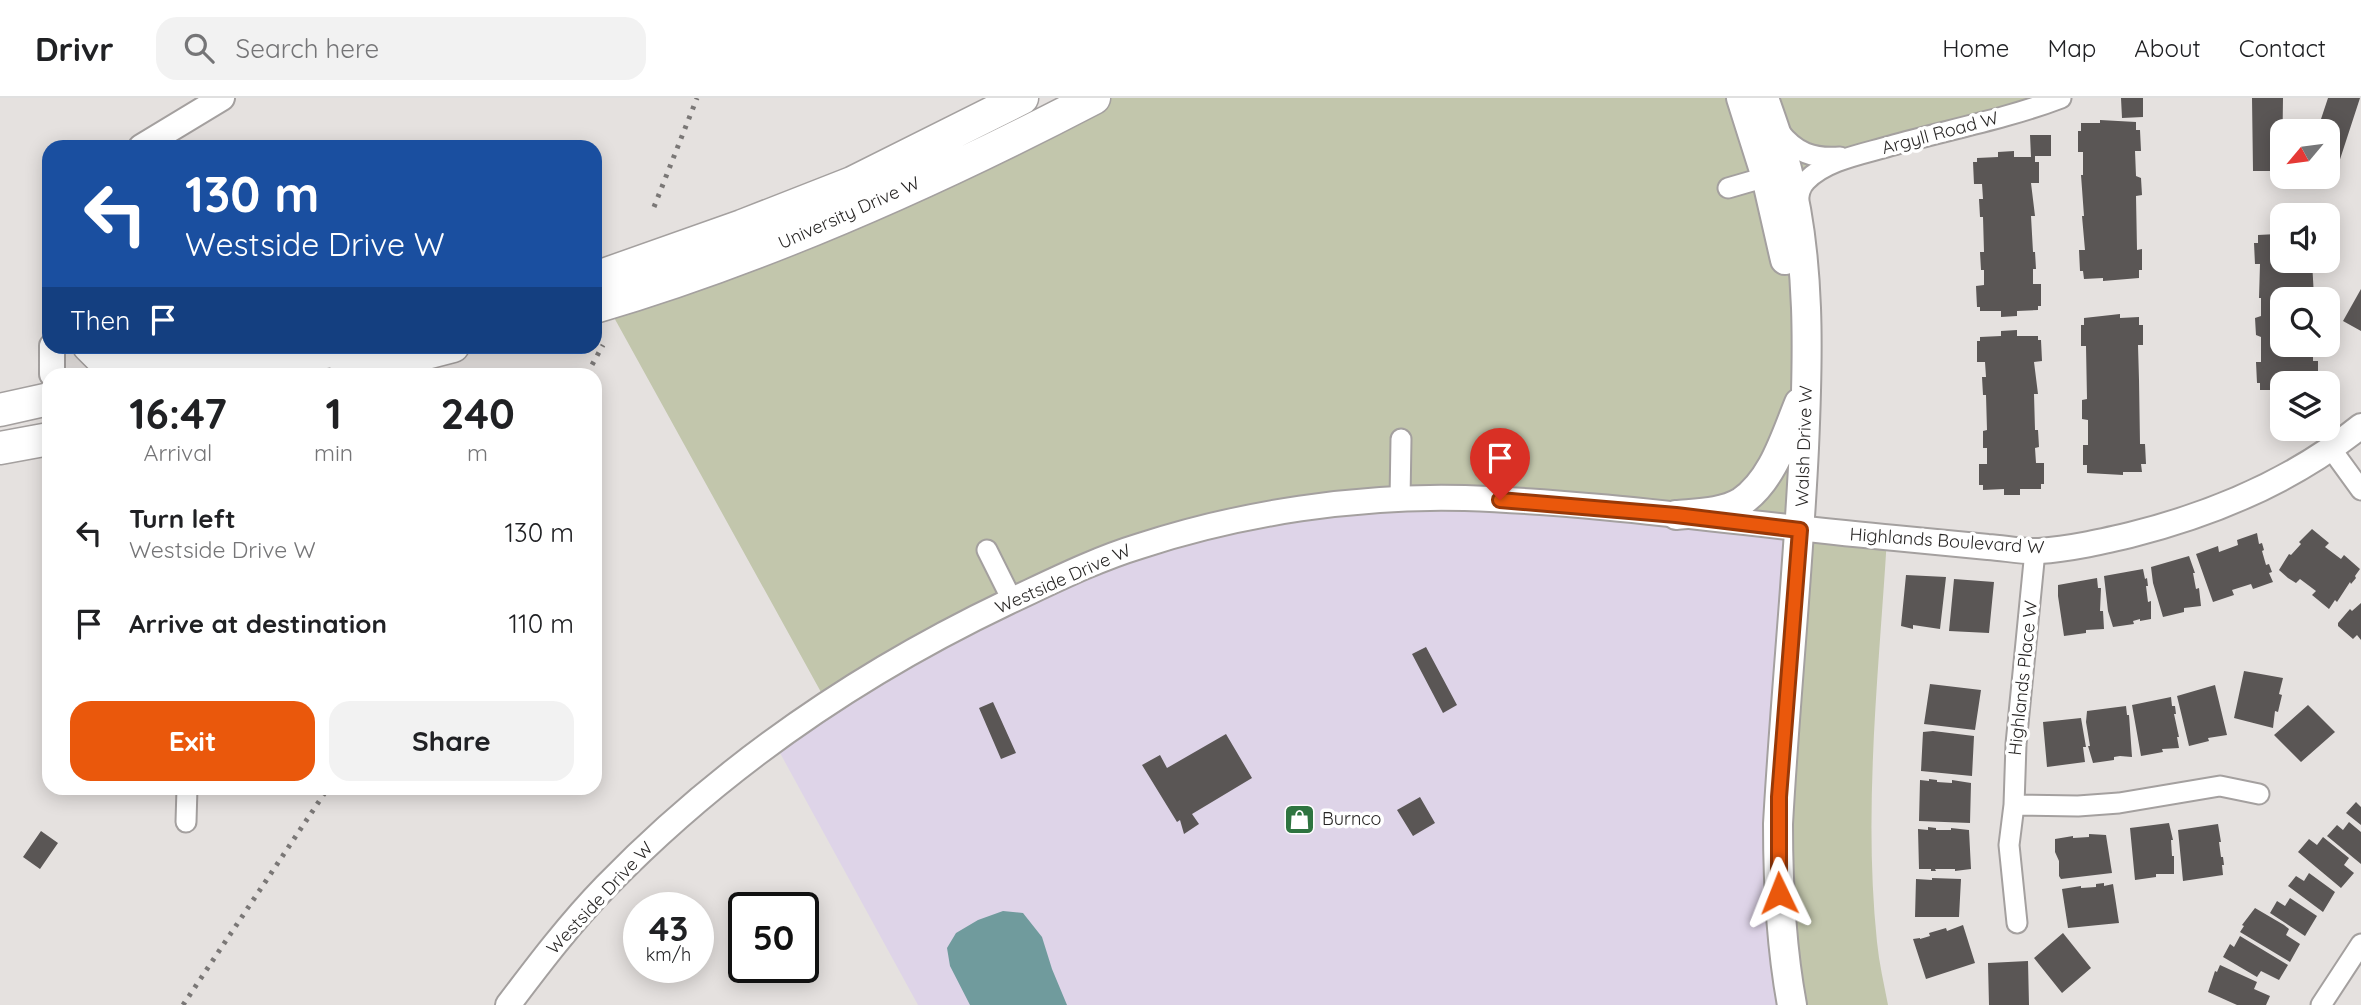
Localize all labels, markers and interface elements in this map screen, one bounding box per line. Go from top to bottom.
search box [156,17,646,80]
text: Drivr [35,28,114,69]
icon: search [180,29,218,67]
text: Search here [236,32,379,65]
text: Home [1942,33,2009,63]
text: Map [2047,33,2096,63]
text: About [2134,33,2201,63]
text: Contact [2239,33,2326,63]
street label: Argyll Road W [1879,106,2001,159]
north arrow [2270,119,2340,189]
map controls [2270,119,2340,441]
text: 130 m [185,163,319,224]
icon: left [70,168,161,259]
street label: University Drive W [774,171,923,254]
button: sound [2270,203,2340,273]
text: Westside Drive W [185,224,445,264]
button: search [2270,287,2340,357]
icon: arrive [144,301,182,339]
text: Then [70,304,130,337]
button: layers [2270,371,2340,441]
street label: Walsh Drive W [1790,385,1817,507]
text: 16:47 [129,387,227,440]
text: 1 [325,387,342,440]
text: 240 [440,387,515,440]
pin [1470,428,1530,500]
text: Arrival [144,438,212,467]
text: min [314,438,353,467]
text: m [467,438,488,467]
icon: arrive [1481,439,1519,477]
text: Turn left [129,502,236,535]
icon: left [70,514,108,552]
text: 130 m [504,516,574,549]
street label: Highlands Boulevard W [1849,522,2045,559]
text: Westside Drive W [129,535,316,564]
street label: Westside Drive W [991,538,1134,619]
street label: Highlands Place W [2003,599,2042,757]
icon: arrive [70,605,108,643]
text: Arrive at destination [129,607,387,640]
text: 110 m [508,607,574,640]
button: Exit [70,701,315,781]
button: Share [329,701,574,781]
shop icon: Burnco [1282,802,1316,836]
place label: Burnco [1322,807,1382,830]
street label: Westside Drive W [541,836,658,959]
position arrow [1742,856,1816,930]
speed limit sign: 50 [728,892,819,983]
text: 43 [649,906,688,950]
text: km/h [646,943,691,966]

